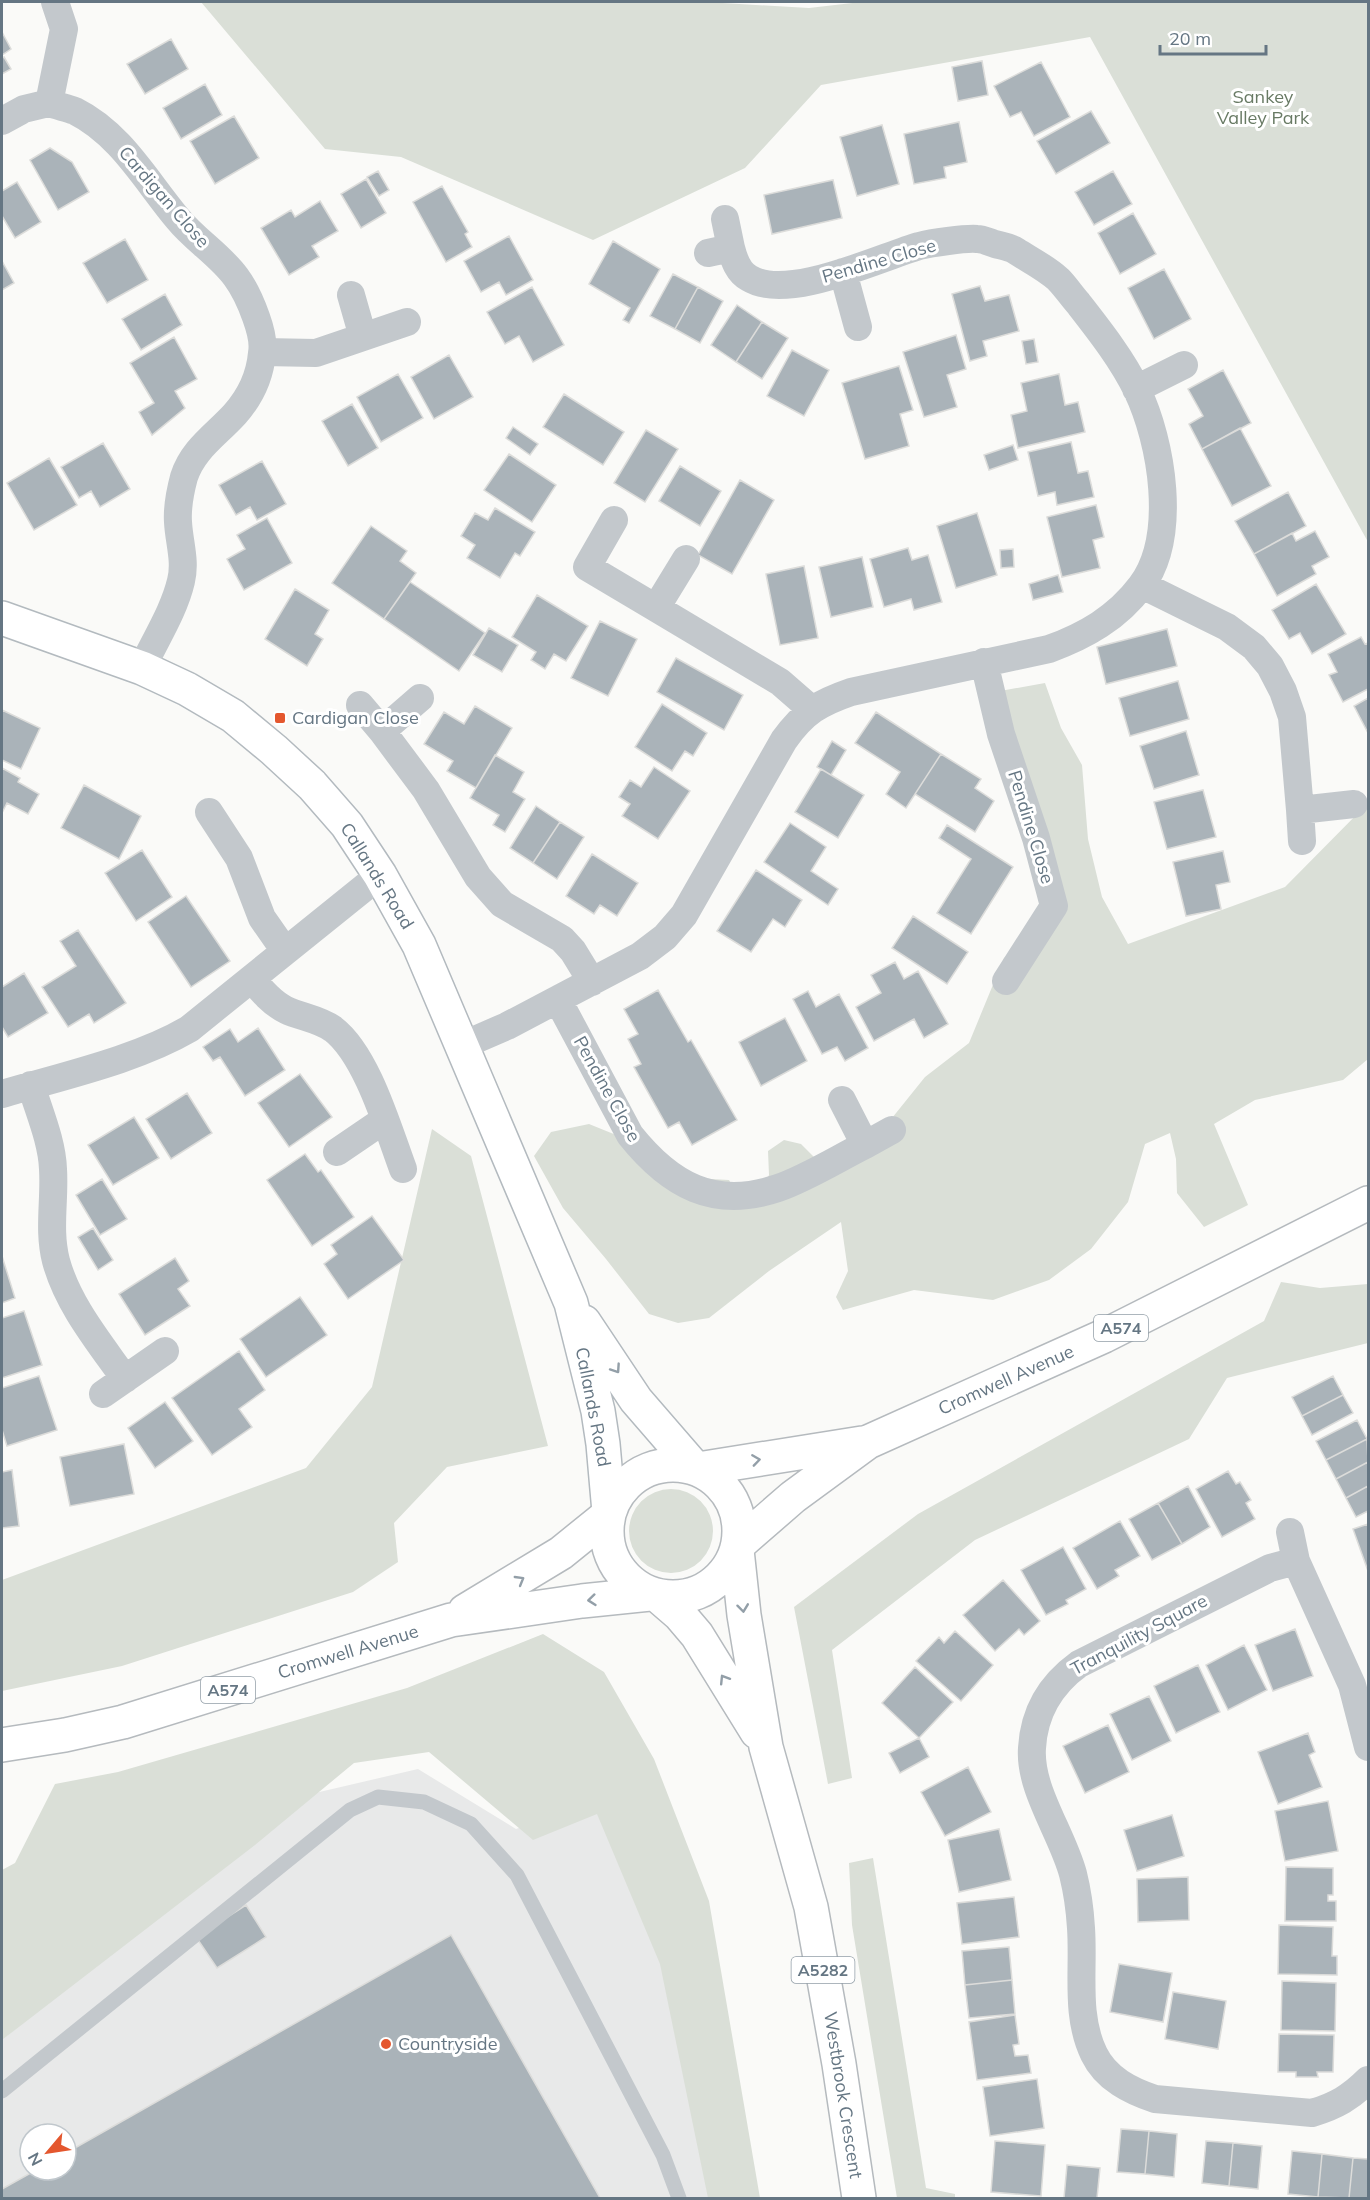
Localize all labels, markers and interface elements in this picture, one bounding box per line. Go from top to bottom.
scale bar [1160,18,1266,56]
text: 20 m [1169,27,1211,50]
park label: Sankey Valley Park [1217,85,1310,129]
street label: Cardigan Close [114,141,215,252]
street label: Pendine Close [819,233,938,288]
place label: Cardigan Close [292,706,419,729]
marker: Cardigan Close [273,711,287,725]
street label: Pendine Close [1003,767,1060,886]
street label: Callands Road [336,818,419,933]
street label: Pendine Close [569,1032,646,1146]
road number: A574 [1094,1315,1148,1341]
street label: Cromwell Avenue [934,1339,1077,1420]
street label: Callands Road [571,1345,616,1469]
one-way arrow [608,1362,619,1373]
one-way arrow [751,1454,760,1467]
one-way arrow [514,1576,524,1587]
street label: Tranquility Square [1067,1589,1211,1680]
one-way arrow [588,1593,597,1606]
one-way arrow [736,1604,749,1613]
street label: Cromwell Avenue [275,1619,421,1684]
one-way arrow [720,1675,732,1685]
road number: A574 [201,1677,255,1703]
road number: A5282 [792,1957,854,1983]
street label: Westbrook Crescent [819,2010,868,2180]
place label: Countryside [398,2032,497,2055]
marker: Countryside [379,2037,393,2051]
north arrow [18,2122,78,2182]
text: N [23,2149,47,2169]

